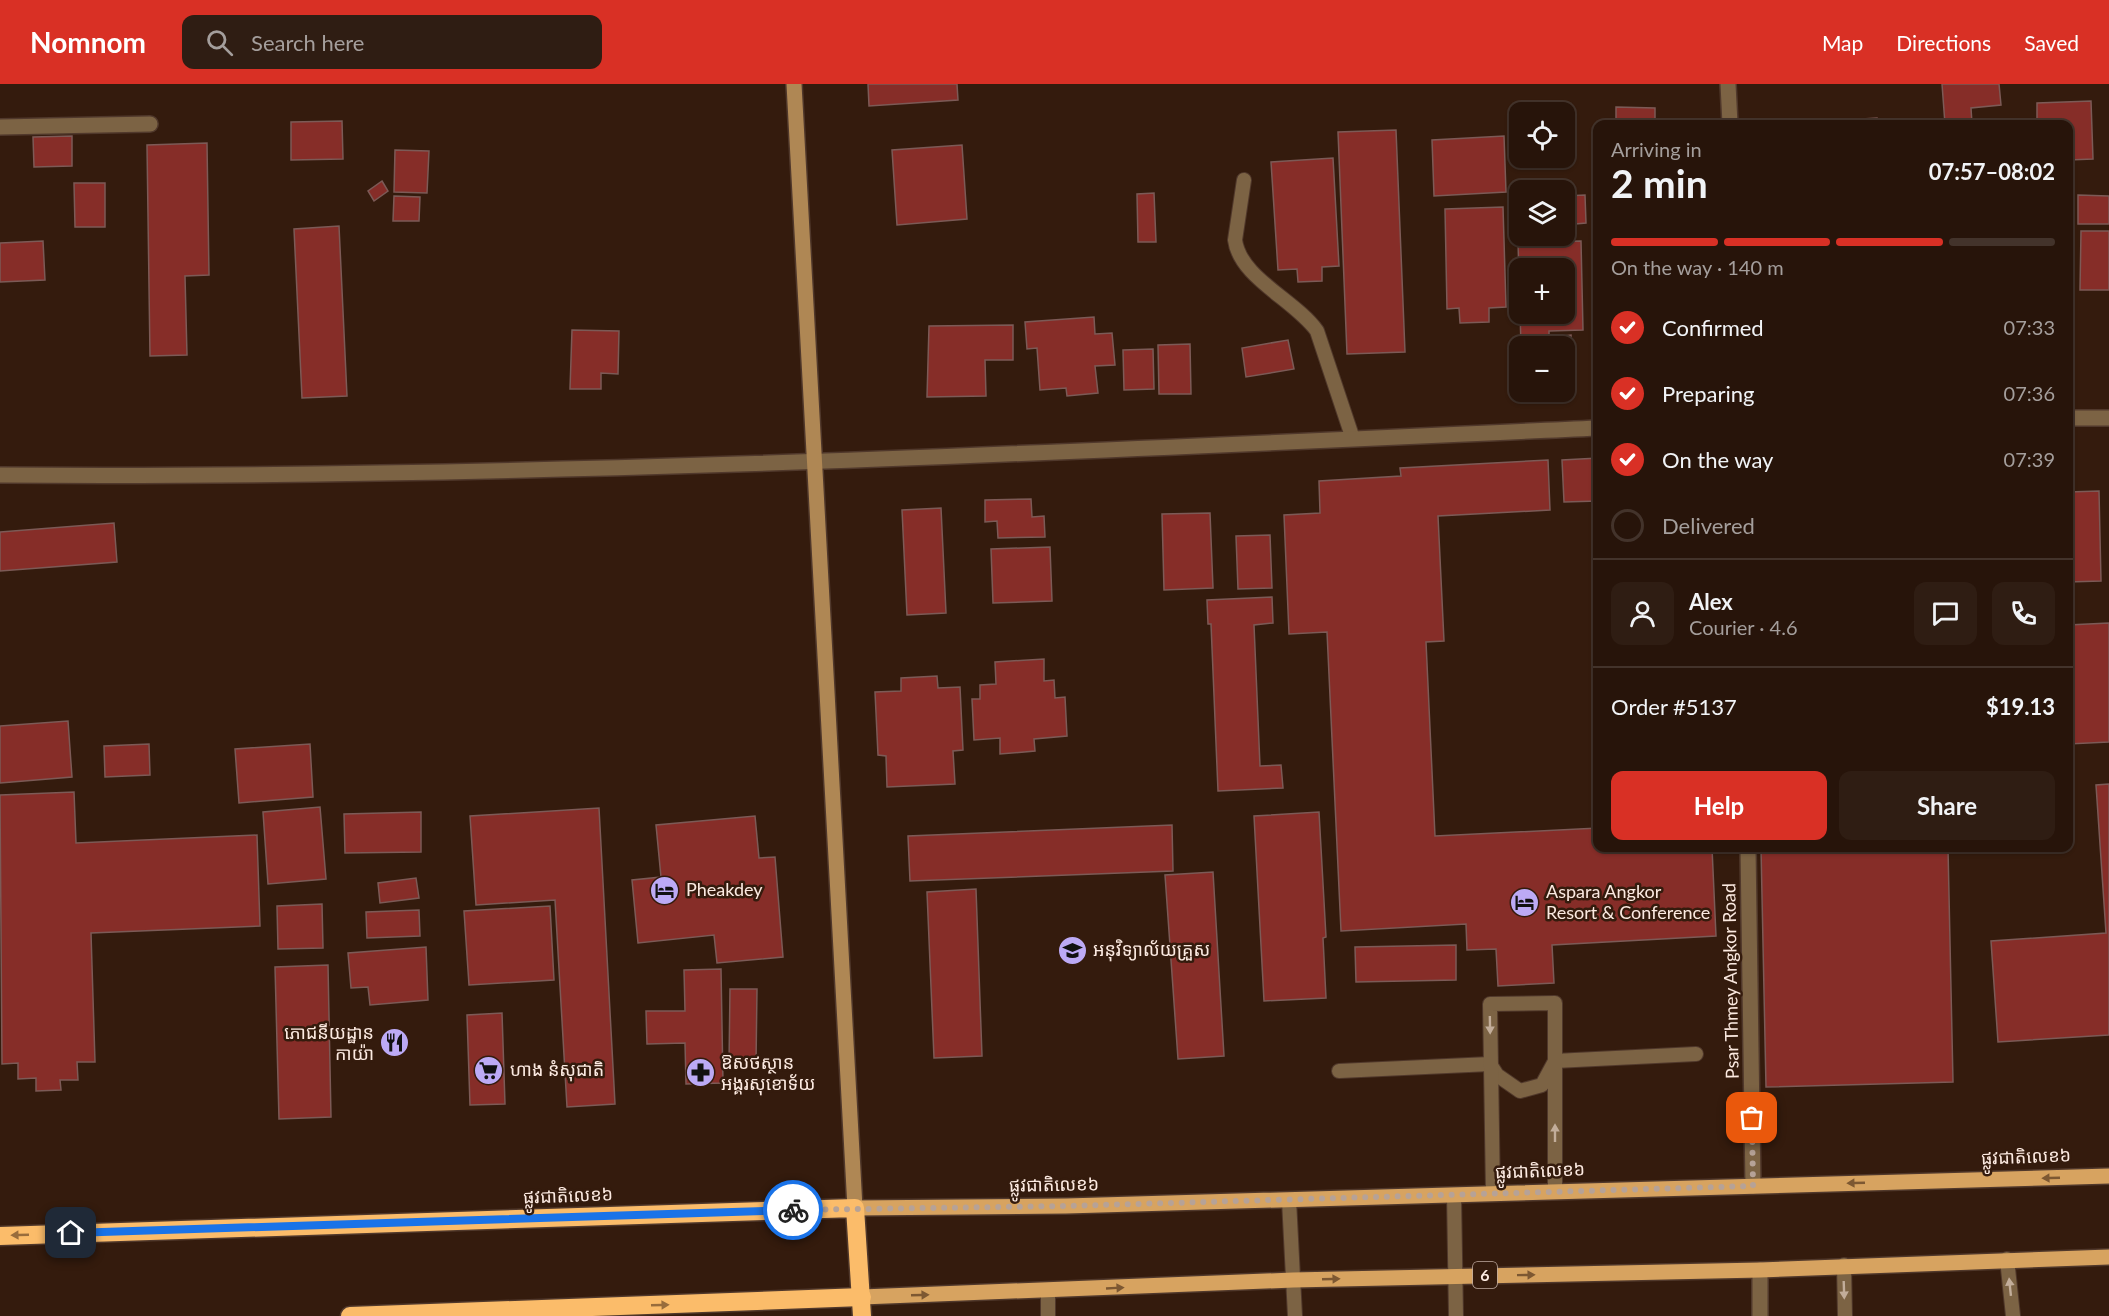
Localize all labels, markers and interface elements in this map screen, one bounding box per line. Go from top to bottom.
search box [182,15,602,69]
text: Nomnom [30,25,146,59]
icon: search [203,26,236,59]
text: Search here [251,29,364,56]
text: Map [1822,30,1863,55]
text: Directions [1896,30,1991,55]
text: Saved [2024,30,2079,55]
map controls [1509,102,1575,402]
button: locate [1509,102,1575,168]
text: Arriving in [1611,137,1702,161]
text: 07:57–08:02 [1929,158,2055,185]
text: 2 min [1611,160,1708,206]
button: layers [1509,180,1575,246]
text: On the way · 140 m [1611,255,1784,279]
button: + [1509,258,1575,324]
icon: check [1611,311,1644,344]
text: Confirmed [1662,314,1764,341]
text: 07:33 [2004,315,2055,339]
button: − [1509,336,1575,402]
icon: check [1611,377,1644,410]
text: Preparing [1662,380,1754,407]
text: 07:36 [2004,381,2055,405]
icon: check [1611,443,1644,476]
text: On the way [1662,446,1773,473]
text: 07:39 [2004,447,2055,471]
text: Delivered [1662,512,1755,539]
button: person [1611,582,1674,645]
button: chat [1914,582,1977,645]
button: phone [1992,582,2055,645]
text: Alex [1689,588,1733,615]
text: Courier · 4.6 [1689,615,1798,639]
text: Order #5137 [1611,693,1737,720]
text: $19.13 [1986,693,2055,720]
button: Help [1611,771,1827,840]
button: Share [1839,771,2055,840]
hotel icon: Pheakdey [649,874,681,906]
place label: Pheakdey [686,878,763,900]
place label: Aspara Angkor Resort & Conference [1546,880,1710,923]
street label: Psar Thmey Angkor Road [1717,883,1743,1079]
hotel icon: Aspara Angkor Resort & Conference [1509,886,1541,918]
school or university icon: អនុវិទ្យាល័យគ្រួស [1056,934,1088,966]
place label: អនុវិទ្យាល័យគ្រួស [1093,938,1210,962]
one-way arrow [1485,1016,1495,1035]
place label: ភោជនីយដ្ឋាន កាយ៉ា [284,1021,374,1064]
restaurant icon: ភោជនីយដ្ឋាន កាយ៉ា [379,1027,411,1059]
place label: ឱសថស្ថាន អង្គរសុខោទ័យ [721,1051,815,1096]
supermarket icon: ហាង នំសុជាតិ [473,1054,505,1086]
pharmacy icon: ឱសថស្ថាន អង្គរសុខោទ័យ [684,1057,716,1089]
place label: ហាង នំសុជាតិ [510,1058,604,1082]
pin [1726,1092,1777,1143]
icon: bag [1735,1101,1768,1134]
one-way arrow [1550,1124,1560,1143]
street label: ផ្លូវជាតិលេខ៦ [1981,1143,2072,1175]
street label: ផ្លូវជាតិលេខ៦ [1495,1157,1586,1189]
street label: ផ្លូវជាតិលេខ៦ [1009,1172,1099,1202]
one-way arrow [2041,1173,2060,1182]
one-way arrow [1846,1178,1865,1188]
courier [763,1180,823,1240]
street label: ផ្លូវជាតិលេខ៦ [523,1182,614,1214]
icon: bike [777,1194,810,1227]
pin [45,1207,96,1258]
icon: home [54,1216,87,1249]
one-way arrow [11,1230,30,1240]
road number: 6 [1473,1262,1497,1288]
one-way arrow [1516,1270,1535,1279]
one-way arrow [1321,1274,1340,1284]
one-way arrow [2005,1277,2015,1296]
one-way arrow [1840,1281,1849,1300]
one-way arrow [1106,1283,1125,1292]
one-way arrow [911,1291,930,1300]
one-way arrow [651,1300,670,1309]

